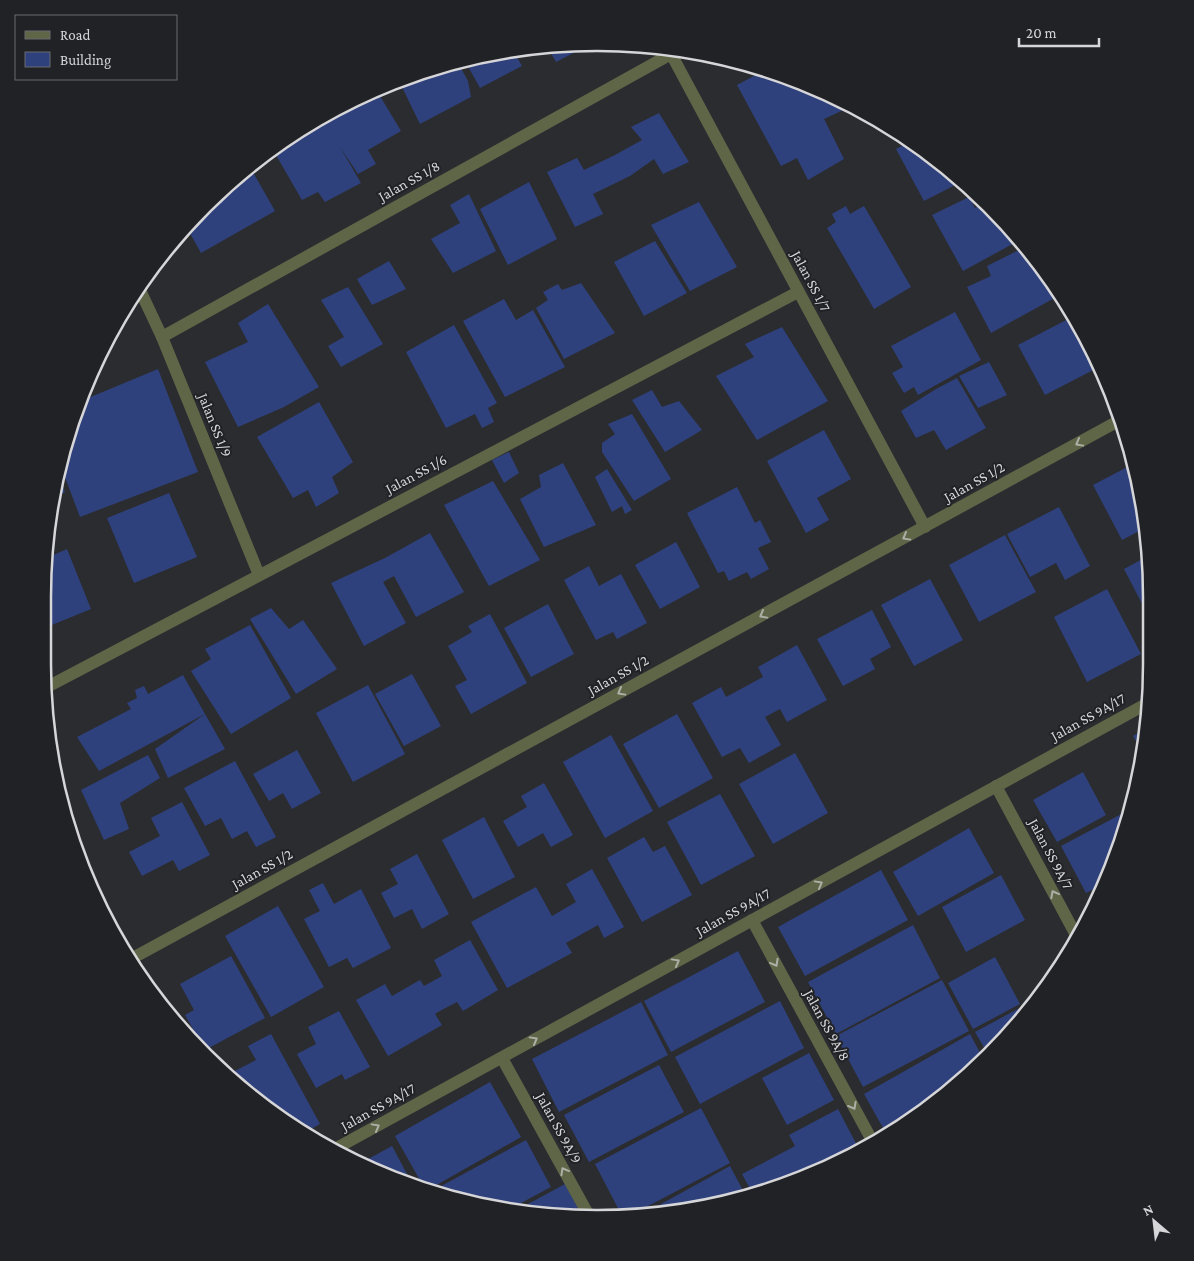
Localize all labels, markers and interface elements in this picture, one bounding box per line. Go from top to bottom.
legend [15,15,178,80]
scale bar [1019,15,1099,47]
text: 20 m [1026,25,1057,41]
text: Road [60,27,91,43]
text: Building [60,52,111,69]
street label: Jalan SS 1/8 [374,158,443,206]
street label: Jalan SS 1/7 [786,246,834,315]
street label: Jalan SS 1/9 [193,389,235,460]
one-way arrow [1076,436,1085,446]
street label: Jalan SS 1/6 [381,451,450,499]
street label: Jalan SS 1/2 [939,459,1008,507]
one-way arrow [902,531,911,541]
one-way arrow [760,609,769,619]
street label: Jalan SS 1/2 [583,652,652,700]
one-way arrow [617,686,626,696]
street label: Jalan SS 9A/17 [1046,690,1128,746]
street label: Jalan SS 9A/7 [1024,814,1076,893]
street label: Jalan SS 1/2 [227,846,296,894]
one-way arrow [813,880,822,890]
street label: Jalan SS 9A/17 [691,885,773,941]
one-way arrow [1050,890,1060,899]
one-way arrow [671,958,680,968]
one-way arrow [769,958,779,967]
street label: Jalan SS 9A/8 [799,985,853,1064]
one-way arrow [528,1037,537,1047]
street label: Jalan SS 9A/17 [336,1080,418,1136]
street label: Jalan SS 9A/9 [531,1088,585,1167]
one-way arrow [847,1101,857,1110]
one-way arrow [371,1123,380,1133]
one-way arrow [561,1167,571,1176]
north arrow [1129,1196,1179,1246]
text: N [1140,1200,1156,1219]

